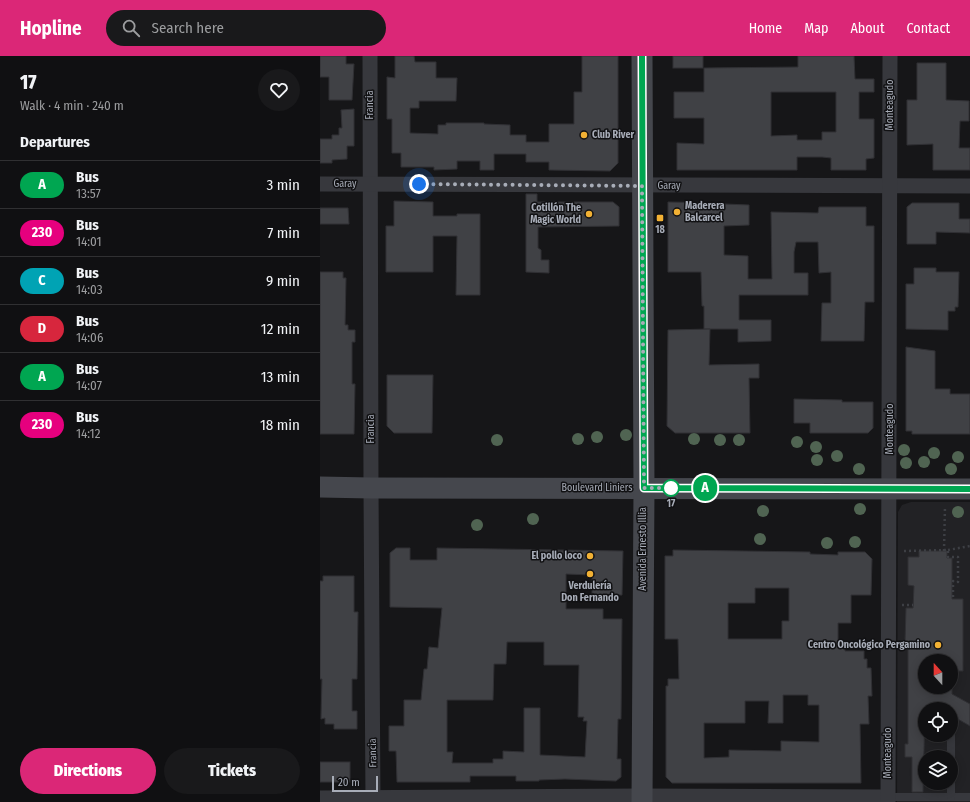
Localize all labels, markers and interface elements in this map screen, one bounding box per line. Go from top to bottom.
search box [106,10,386,46]
text: Hopline [20,17,82,40]
icon: search [120,17,142,39]
text: Search here [152,19,224,37]
text: Home [749,20,782,37]
text: Map [804,20,828,37]
text: About [850,20,885,37]
text: Contact [907,20,950,37]
button: heart [258,69,300,111]
text: 17 [20,71,36,94]
street label: Monteagudo [884,80,896,130]
street label: Francia [364,90,376,120]
text: Walk · 4 min · 240 m [20,98,124,113]
place label: Club River [592,129,634,141]
marker: Club River [579,130,589,140]
text: Departures [20,133,90,151]
text: Bus [76,168,99,186]
your location [409,174,429,194]
text: A [38,176,46,193]
text: 3 min [266,176,300,194]
street label: Garay [333,178,357,190]
street label: Garay [657,180,681,192]
text: 13:57 [76,186,101,201]
place label: Maderera Balcarcel [685,200,725,224]
place label: Cotillón The Magic World [530,201,581,226]
marker: Maderera Balcarcel [672,207,682,217]
marker: Cotillón The Magic World [584,209,594,219]
marker: 18 [655,213,665,223]
text: Bus [76,216,99,234]
text: 230 [32,224,52,241]
text: 7 min [267,224,300,242]
place label: 18 [655,224,665,236]
text: 14:01 [76,234,102,249]
text: Bus [76,264,99,282]
text: C [38,272,46,289]
text: 9 min [266,272,300,290]
text: 14:03 [76,282,103,297]
text: Bus [76,312,99,330]
text: D [38,320,46,337]
text: 12 min [261,320,300,338]
text: 14:06 [76,330,103,345]
text: Bus [76,360,99,378]
text: A [38,368,46,385]
text: 13 min [261,368,300,386]
text: 14:07 [76,378,102,393]
street label: Monteagudo [884,404,896,454]
text: Bus [76,408,99,426]
street label: Francia [365,414,377,444]
text: 230 [32,416,52,433]
text: 18 min [260,416,300,434]
text: 14:12 [76,426,100,441]
line badge: A [692,475,718,501]
marker: 17 [662,479,680,497]
text: A [701,479,709,496]
street label: Boulevard Liniers [562,482,632,494]
place label: 17 [667,498,676,510]
street label: Avenida Ernesto Illia [637,507,649,591]
place label: El pollo loco [531,550,583,562]
marker: El pollo loco [585,551,595,561]
marker: Verdulería Don Fernando [585,569,595,579]
place label: Verdulería Don Fernando [561,579,619,604]
place label: Centro Oncológico Pergamino [808,638,931,651]
marker: Centro Oncológico Pergamino [933,640,943,650]
north arrow [918,654,958,694]
map controls [918,654,958,790]
button: locate [918,702,958,742]
street label: Monteagudo [882,728,894,778]
street label: Francia [367,738,379,768]
button: Directions [20,748,156,794]
button: Tickets [164,748,300,794]
button: layers [918,750,958,790]
scale bar [332,774,378,793]
text: 20 m [338,776,360,789]

